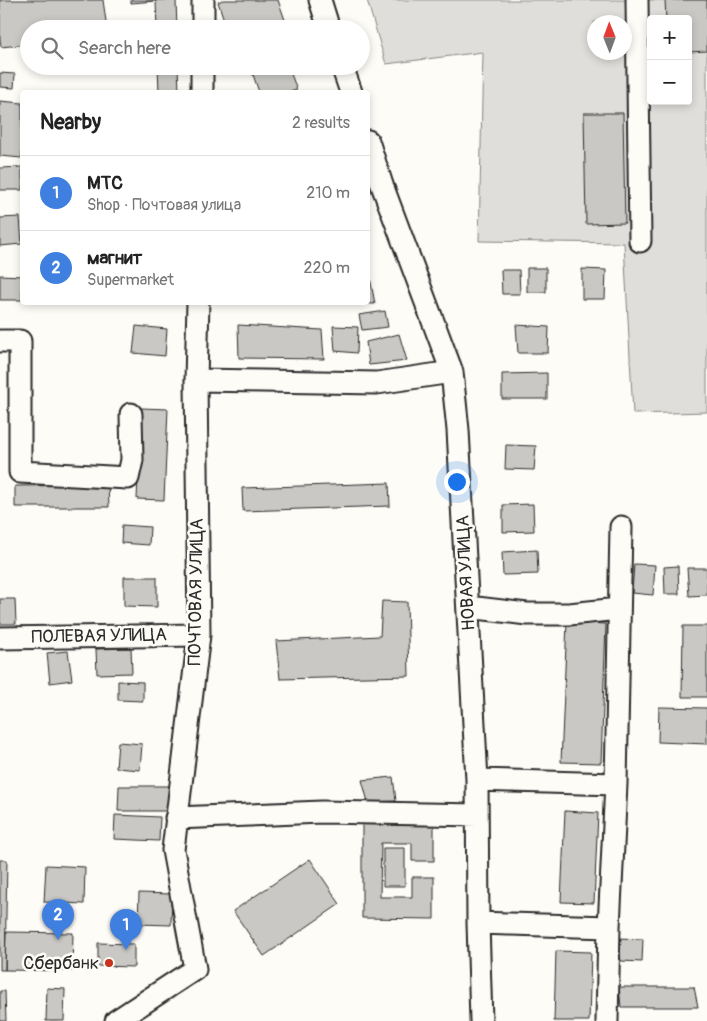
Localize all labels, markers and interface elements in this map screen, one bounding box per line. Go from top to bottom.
north arrow [587,15,632,60]
map controls [647,15,692,105]
button: + [647,15,692,60]
search box [20,20,370,75]
icon: search [38,34,66,62]
text: Search here [78,36,171,60]
button: − [647,60,692,105]
text: Nearby [40,109,101,136]
text: 2 results [292,113,350,133]
text: МТС [87,171,123,195]
text: 1 [53,183,59,203]
text: 210 m [306,183,350,203]
text: Shop · Почтовая улица [87,195,241,215]
text: магнит [87,246,142,270]
text: 2 [52,258,60,278]
text: 220 m [304,258,350,278]
text: Supermarket [87,270,174,290]
your location [444,469,470,495]
street label: НОВАЯ УЛИЦА [451,514,481,631]
street label: ПОЧТОВАЯ УЛИЦА [183,518,209,666]
street label: ПОЛЕВАЯ УЛИЦА [31,623,167,649]
pin: 2 [42,899,74,940]
pin: 1 [110,909,142,950]
place label: Сбербанк [23,952,99,975]
marker: Сбербанк [103,957,115,969]

